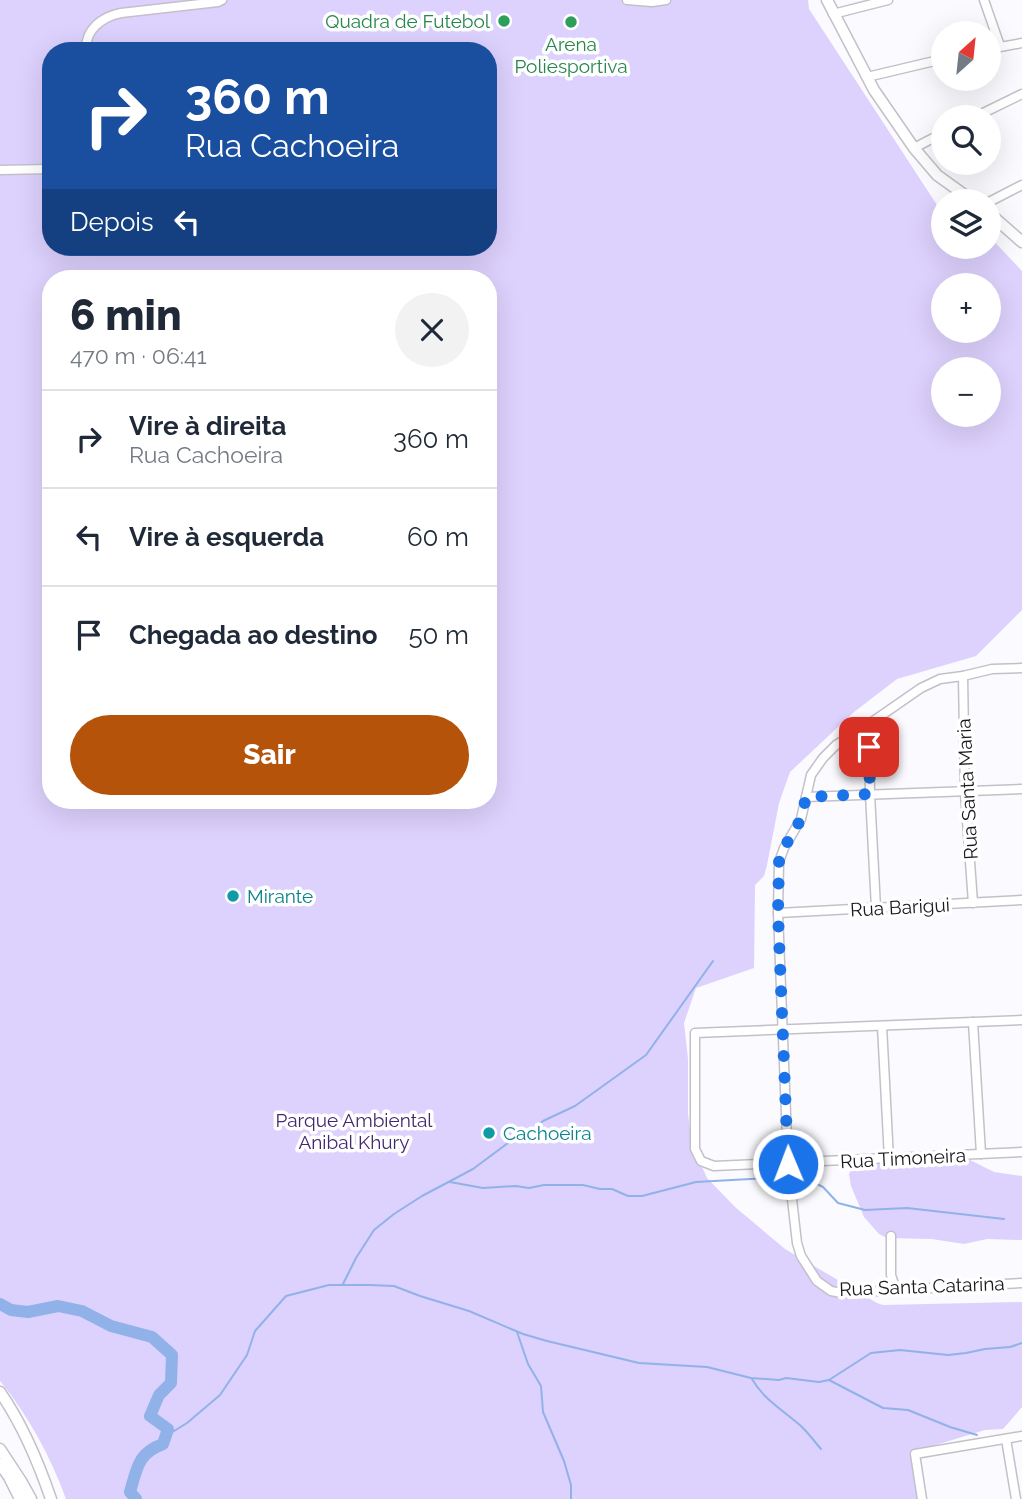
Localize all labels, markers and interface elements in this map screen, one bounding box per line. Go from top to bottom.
place label: Quadra de Futebol [325,10,491,32]
marker: Quadra de Futebol [496,13,512,29]
marker: Arena Poliesportiva [563,14,579,30]
north arrow [931,21,1001,91]
map controls [931,21,1001,427]
place label: Arena Poliesportiva [514,33,628,77]
text: 360 m [185,68,330,125]
icon: right [70,70,161,161]
button: search [931,105,1001,175]
text: Rua Cachoeira [185,127,399,164]
button: layers [931,189,1001,259]
icon: left [168,203,206,241]
text: Depois [70,207,154,237]
button: + [931,273,1001,343]
text: 6 min [70,291,182,340]
button: close [395,293,469,367]
text: 470 m · 06:41 [70,342,206,369]
button: − [931,357,1001,427]
text: Vire à direita [129,411,286,441]
icon: right [70,420,108,458]
text: 360 m [393,424,469,454]
text: Rua Cachoeira [129,441,283,468]
icon: left [70,518,108,556]
text: Vire à esquerda [129,522,324,552]
text: 60 m [407,522,469,552]
icon: arrive [70,616,108,654]
text: Chegada ao destino [129,620,378,650]
text: 50 m [408,620,469,650]
button: Sair [70,715,469,795]
pin [839,717,899,777]
street label: Rua Santa Maria [952,718,982,860]
icon: arrive [850,728,888,766]
place label: Mirante [247,885,313,907]
marker: Mirante [225,888,241,904]
street label: Rua Barigui [850,893,950,921]
park label: Parque Ambiental Anibal Khury [275,1109,433,1153]
place label: Cachoeira [503,1122,591,1144]
marker: Cachoeira [481,1125,497,1141]
position arrow [751,1127,825,1201]
street label: Rua Timoneira [839,1144,967,1172]
street label: Rua Santa Catarina [839,1272,1005,1300]

